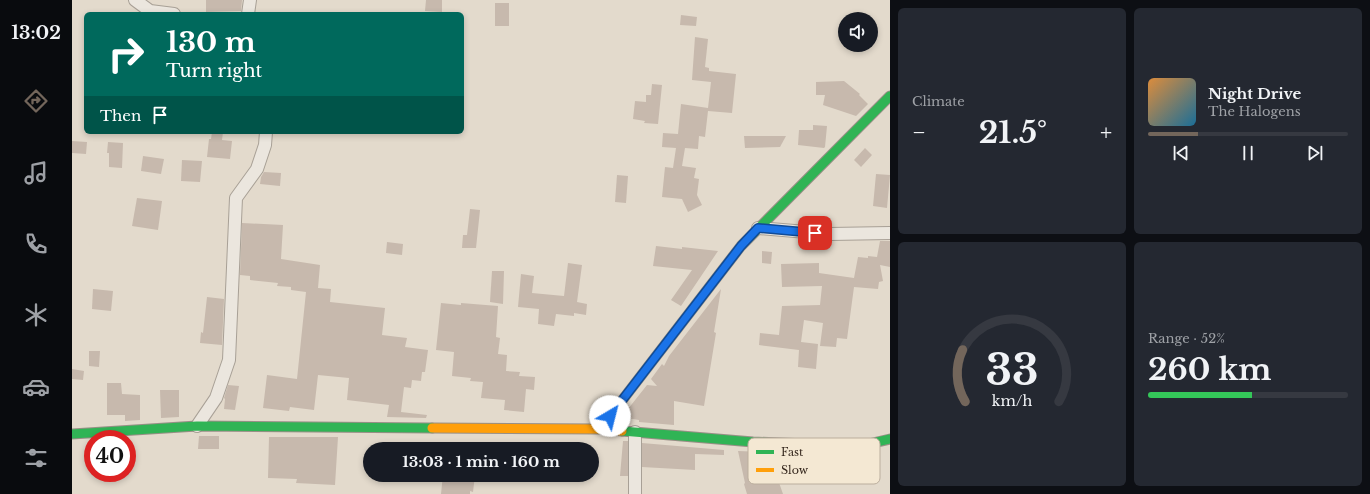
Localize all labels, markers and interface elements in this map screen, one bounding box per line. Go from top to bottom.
map controls [838,12,878,52]
button: sound [838,12,878,52]
text: 13:02 [11,22,61,44]
text: 130 m [166,25,256,60]
icon: right [100,28,152,80]
text: Turn right [166,60,262,82]
text: Night Drive [1208,84,1301,103]
icon: directions [22,87,50,115]
text: Climate [912,93,965,110]
text: The Halogens [1208,103,1301,120]
icon: arrive [149,104,171,126]
text: Then [100,106,141,125]
text: 21.5° [979,114,1047,151]
text: − [912,119,926,146]
text: + [1100,119,1112,146]
icon: previous [1170,142,1192,164]
icon: pause [1237,142,1259,164]
icon: next [1304,142,1326,164]
icon: music [22,159,50,187]
pin [798,216,832,250]
icon: arrive [804,222,826,244]
icon: phone [22,230,50,258]
icon: climate [22,301,50,329]
text: Range · 52% [1148,330,1225,347]
text: 33 [986,345,1038,396]
text: 260 km [1148,351,1271,388]
icon: car [22,373,50,401]
text: km/h [992,392,1032,410]
position arrow [589,395,631,437]
speed limit sign: 40 [84,430,136,482]
legend [748,438,880,484]
icon: filters [22,444,50,472]
text: Fast [781,445,804,459]
text: 13:03 · 1 min · 160 m [402,452,560,471]
text: Slow [781,463,809,477]

